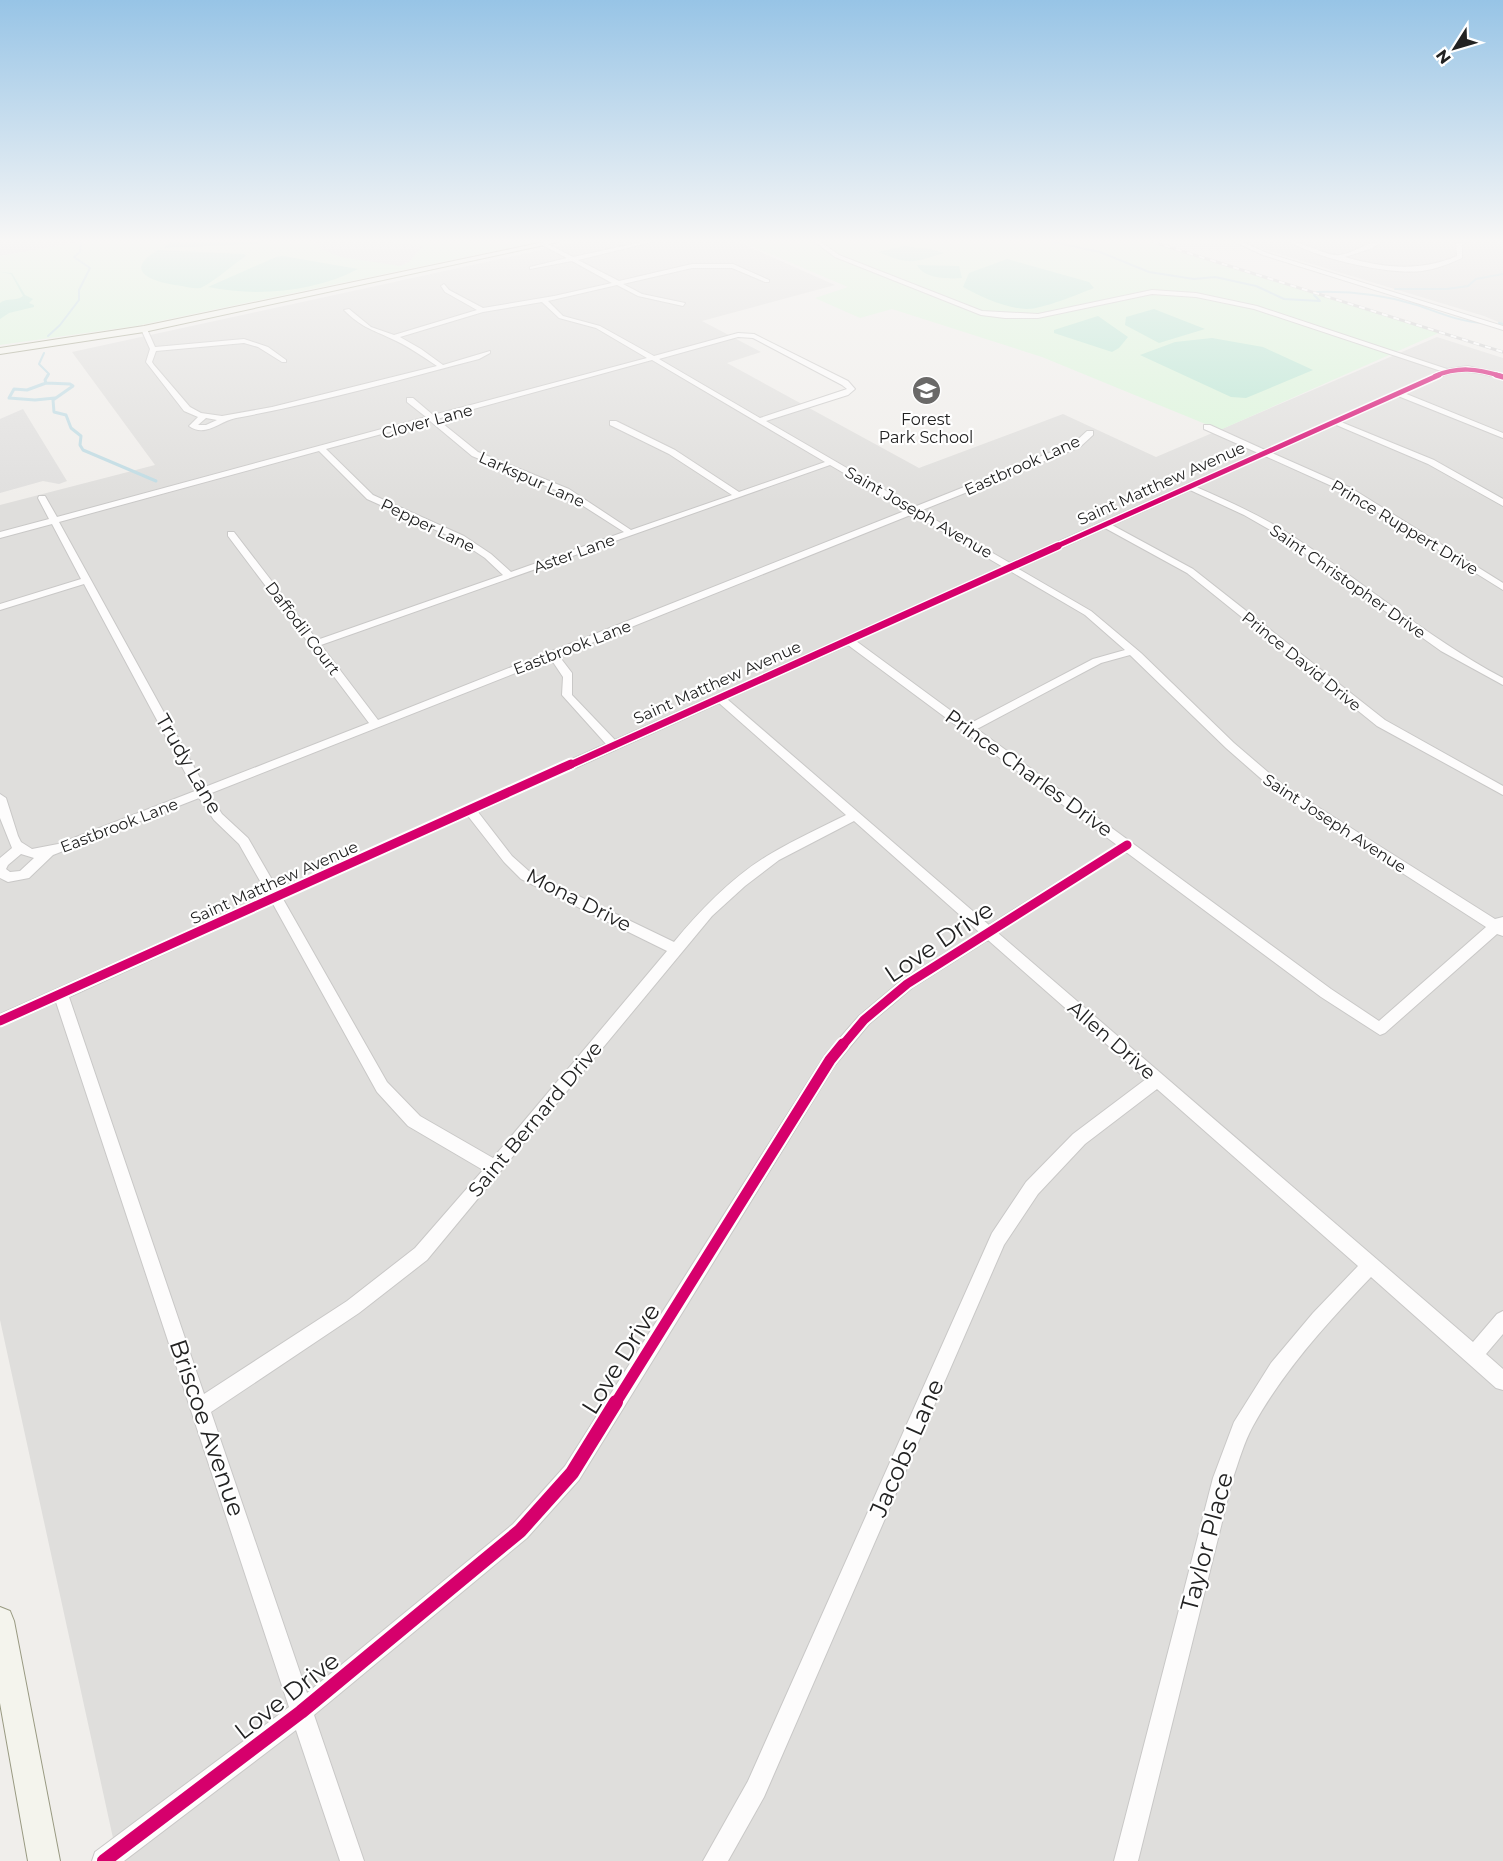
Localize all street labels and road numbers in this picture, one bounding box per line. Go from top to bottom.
street label: Clover Lane [380,400,475,443]
street label: Eastbrook Lane [961,431,1083,499]
street label: Saint Matthew Avenue [1074,438,1248,529]
street label: Larkspur Lane [476,448,588,511]
street label: Saint Joseph Avenue [842,462,996,562]
street label: Prince Ruppert Drive [1328,476,1482,579]
street label: Pepper Lane [378,494,478,556]
street label: Saint Christopher Drive [1266,520,1429,642]
street label: Aster Lane [531,530,617,577]
street label: Daffodil Court [261,578,344,679]
street label: Prince David Drive [1238,608,1365,715]
street label: Eastbrook Lane [511,616,634,679]
street label: Saint Matthew Avenue [630,637,804,728]
street label: Prince Charles Drive [941,704,1117,842]
street label: Trudy Lane [151,710,227,818]
street label: Saint Joseph Avenue [1260,770,1410,877]
street label: Eastbrook Lane [58,794,181,857]
street label: Saint Matthew Avenue [187,837,361,928]
street label: Mona Drive [523,863,635,937]
street label: Love Drive [879,895,999,989]
street label: Allen Drive [1063,995,1161,1085]
street label: Saint Bernard Drive [463,1036,607,1202]
street label: Love Drive [575,1298,666,1419]
street label: Briscoe Avenue [164,1335,251,1520]
street label: Jacobs Lane [863,1374,950,1522]
street label: Taylor Place [1174,1469,1239,1615]
street label: Love Drive [229,1646,345,1745]

